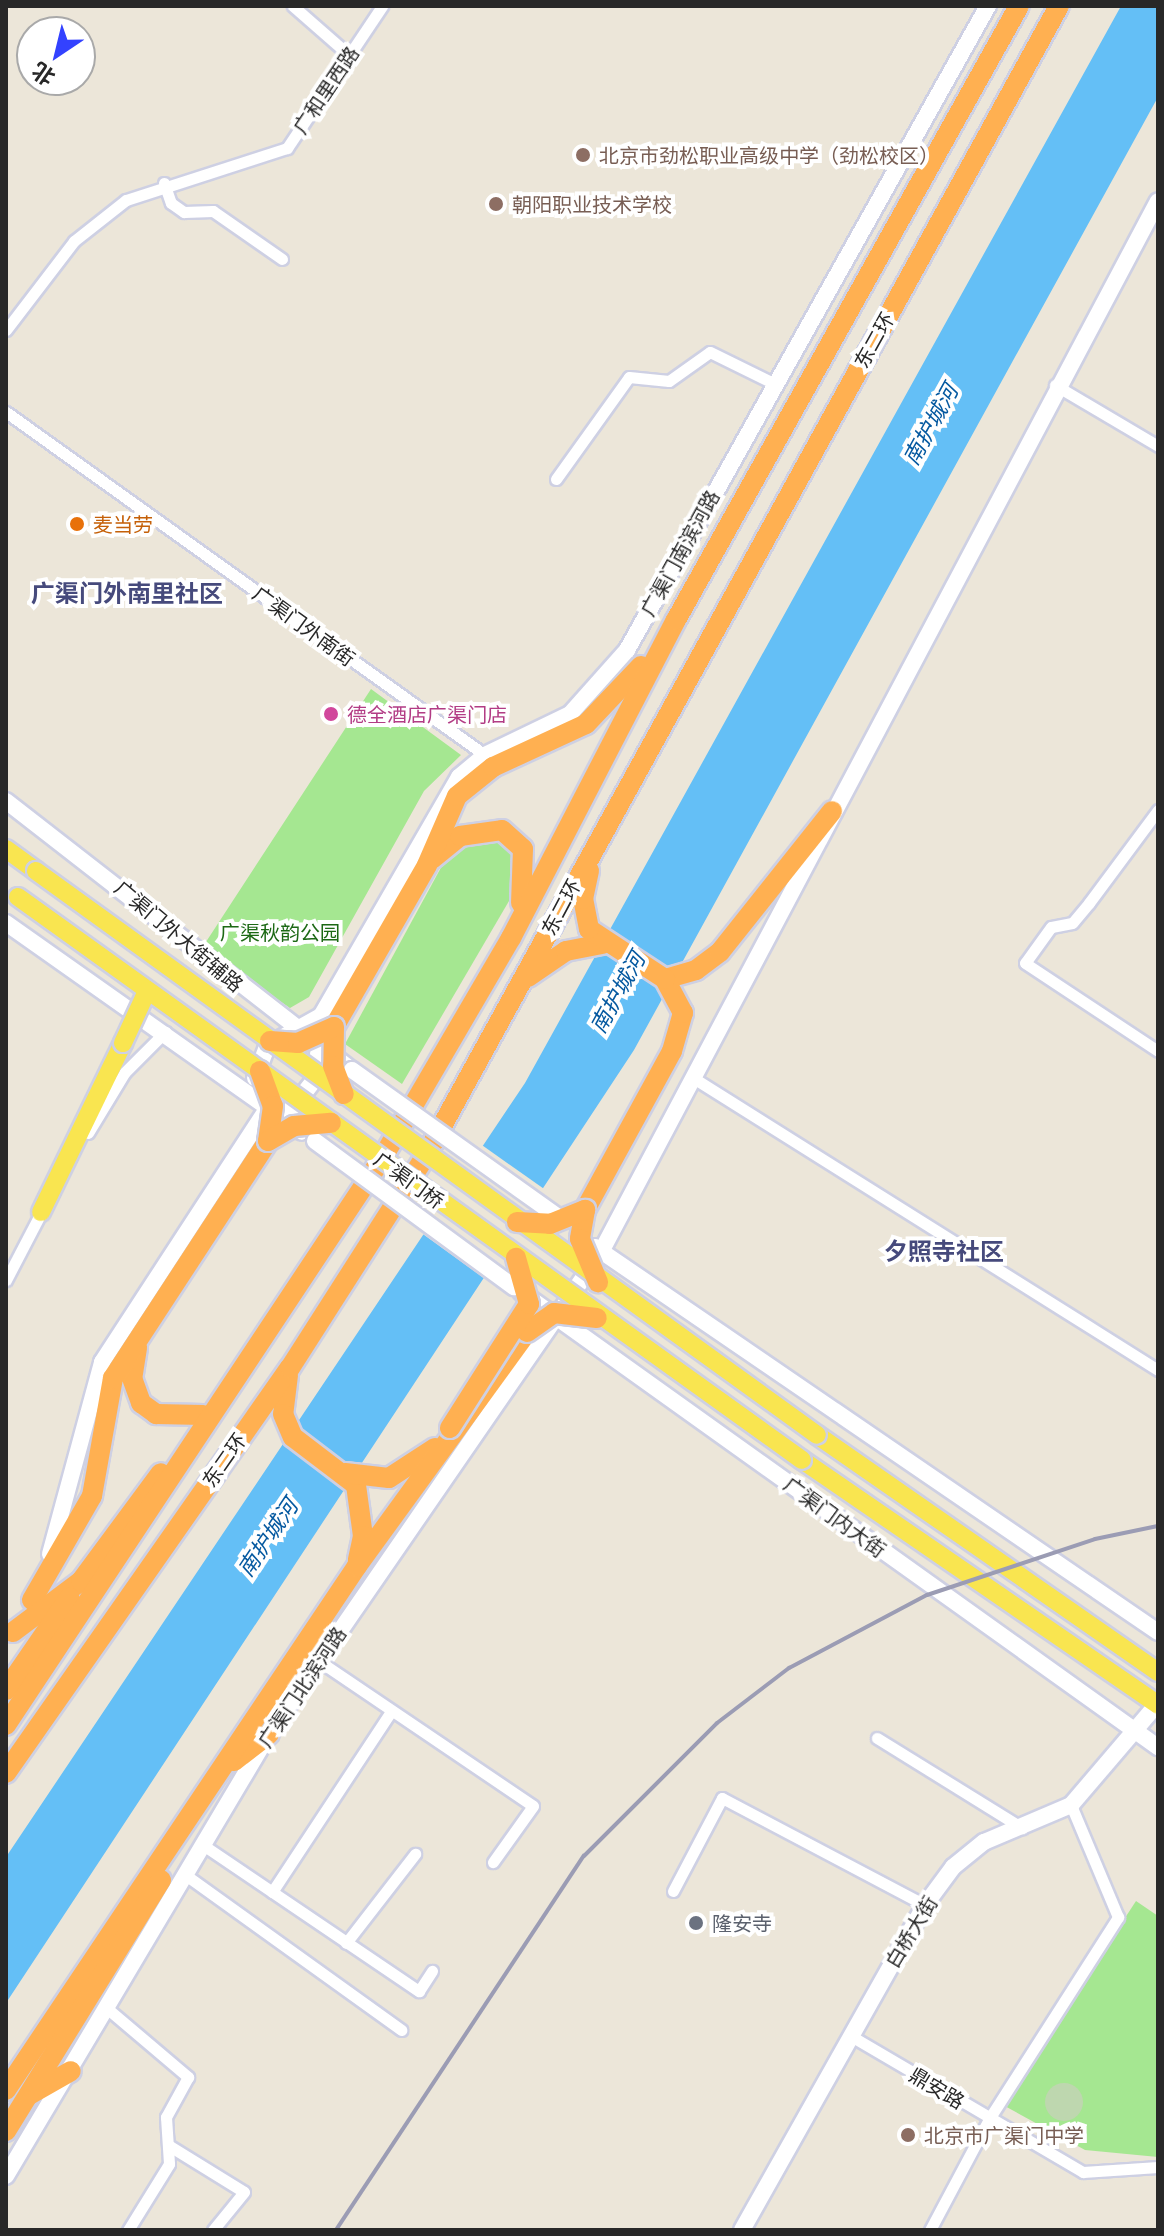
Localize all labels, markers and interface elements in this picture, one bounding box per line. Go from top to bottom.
north arrow [16,16,96,96]
street label: 广和里西路 [288,42,364,138]
text: 北 [25,54,62,94]
place label: 北京市劲松职业高级中学（劲松校区） [599,143,939,167]
marker: 北京市劲松职业高级中学（劲松校区） [574,146,592,164]
place label: 朝阳职业技术学校 [512,192,672,216]
marker: 朝阳职业技术学校 [487,195,505,213]
street label: 东二环 [849,308,899,372]
water label: 南护城河 [898,380,964,470]
street label: 广渠门南滨河路 [636,486,724,620]
place label: 麦当劳 [93,512,153,536]
marker: 麦当劳 [68,515,86,533]
district label: 广渠门外南里社区 [31,580,223,608]
street label: 广渠门外南街 [248,581,360,671]
place label: 德全酒店广渠门店 [347,702,507,726]
marker: 德全酒店广渠门店 [322,705,340,723]
street label: 广渠门外大街辅路 [110,875,248,997]
street label: 东二环 [536,875,586,939]
park label: 广渠秋韵公园 [220,920,340,944]
water label: 南护城河 [585,948,651,1038]
street label: 广渠门桥 [370,1147,448,1213]
district label: 夕照寺社区 [884,1238,1004,1266]
street label: 东二环 [197,1429,251,1491]
street label: 广渠门内大街 [779,1472,891,1562]
water label: 南护城河 [232,1494,304,1582]
street label: 广渠门北滨河路 [253,1622,351,1752]
street label: 白桥大街 [880,1892,942,1972]
place label: 隆安寺 [712,1911,772,1935]
marker: 隆安寺 [687,1914,705,1932]
street label: 鼎安路 [905,2062,969,2114]
place label: 北京市广渠门中学 [924,2123,1084,2147]
marker: 北京市广渠门中学 [899,2126,917,2144]

